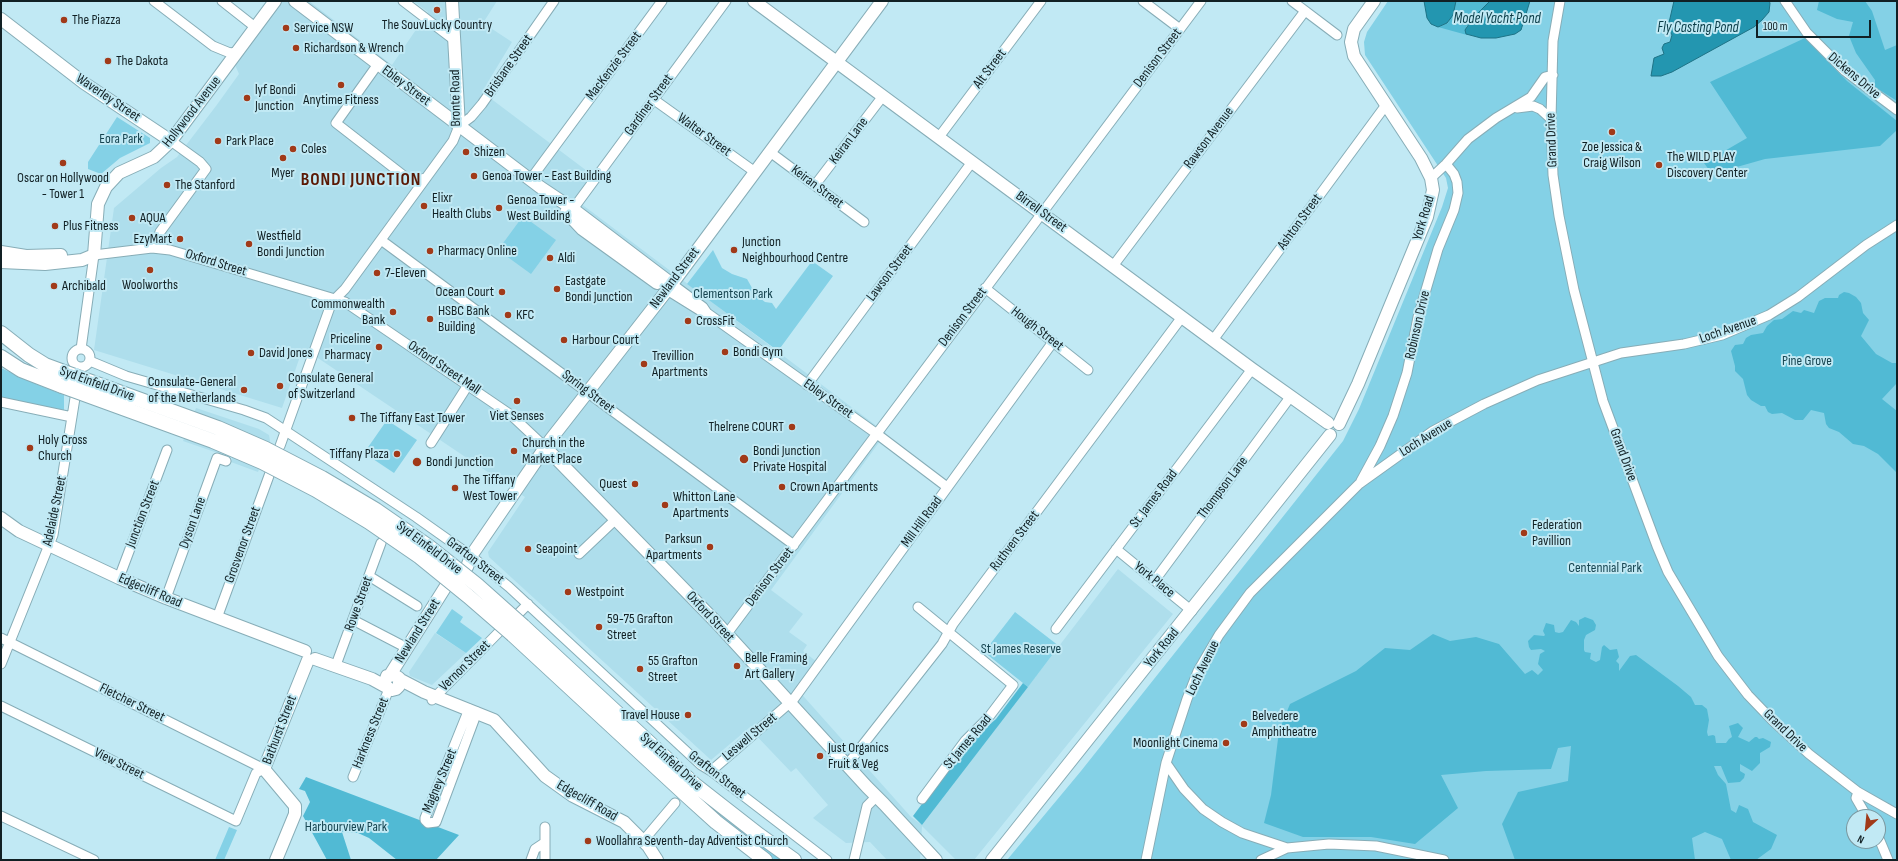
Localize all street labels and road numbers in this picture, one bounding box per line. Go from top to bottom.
street label: Denison Street [1130,25,1186,91]
street label: MacKenzie Street [583,28,645,104]
street label: Brisbane Street [481,32,537,100]
street label: Alt Street [970,46,1010,92]
street label: Dickens Drive [1824,49,1884,103]
street label: Ebley Street [378,62,434,110]
street label: Bronte Road [447,69,465,127]
street label: Waverley Street [73,70,143,126]
street label: Gardiner Street [621,71,677,139]
street label: Hollywood Avenue [159,73,225,151]
street label: Rawson Avenue [1180,104,1238,172]
street label: Walter Street [674,110,734,160]
street label: Grand Drive [1543,112,1561,168]
street label: Keiran Lane [826,114,872,168]
street label: Keiran Street [787,162,847,212]
street label: Birrell Street [1012,188,1070,236]
street label: Ashton Street [1274,191,1326,253]
street label: York Road [1409,194,1439,242]
street label: Lawson Street [863,241,917,305]
street label: Newland Street [647,244,703,312]
street label: Oxford Street [183,246,249,280]
street label: Denison Street [935,284,991,350]
street label: Robinson Drive [1402,289,1434,361]
street label: Hough Street [1007,303,1067,355]
street label: Loch Avenue [1697,312,1759,348]
street label: Oxford Street Mall [404,337,484,399]
street label: Syd Einfeld Drive [57,363,137,405]
street label: Spring Street [558,367,618,417]
street label: Ebley Street [800,376,856,422]
street label: Loch Avenue [1397,415,1455,461]
street label: Grand Drive [1606,426,1640,484]
street label: Thompson Lane [1194,454,1252,522]
street label: St. James Road [1127,466,1181,532]
street label: Adelaide Street [39,474,71,548]
street label: Junction Street [122,478,164,550]
street label: Mill Hill Road [898,493,946,551]
street label: Dyson Lane [176,495,210,551]
street label: Grosvenor Street [221,504,265,586]
street label: Ruthven Street [987,508,1043,574]
street label: Syd Einfeld Drive [393,518,465,578]
street label: Grafton Street [443,534,507,588]
street label: Denison Street [742,544,798,610]
street label: York Place [1130,558,1178,602]
street label: Edgecliff Road [116,570,184,612]
street label: Rowe Street [341,574,377,634]
street label: Oxford Street [682,588,738,646]
street label: Newland Street [392,596,444,666]
street label: York Road [1141,625,1183,671]
street label: Vernon Street [436,637,494,695]
street label: Loch Avenue [1183,638,1223,698]
street label: Fletcher Street [97,680,167,726]
street label: Bathurst Street [259,693,301,767]
street label: Harkness Street [349,695,393,771]
street label: Grand Drive [1759,706,1811,756]
street label: Leswell Street [719,709,781,765]
street label: St James Road [940,711,996,773]
street label: Syd Einfeld Drive [636,730,706,794]
street label: View Street [91,745,147,783]
street label: Magney Street [419,746,461,816]
street label: Grafton Street [685,747,749,803]
street label: Edgecliff Road [554,777,620,825]

